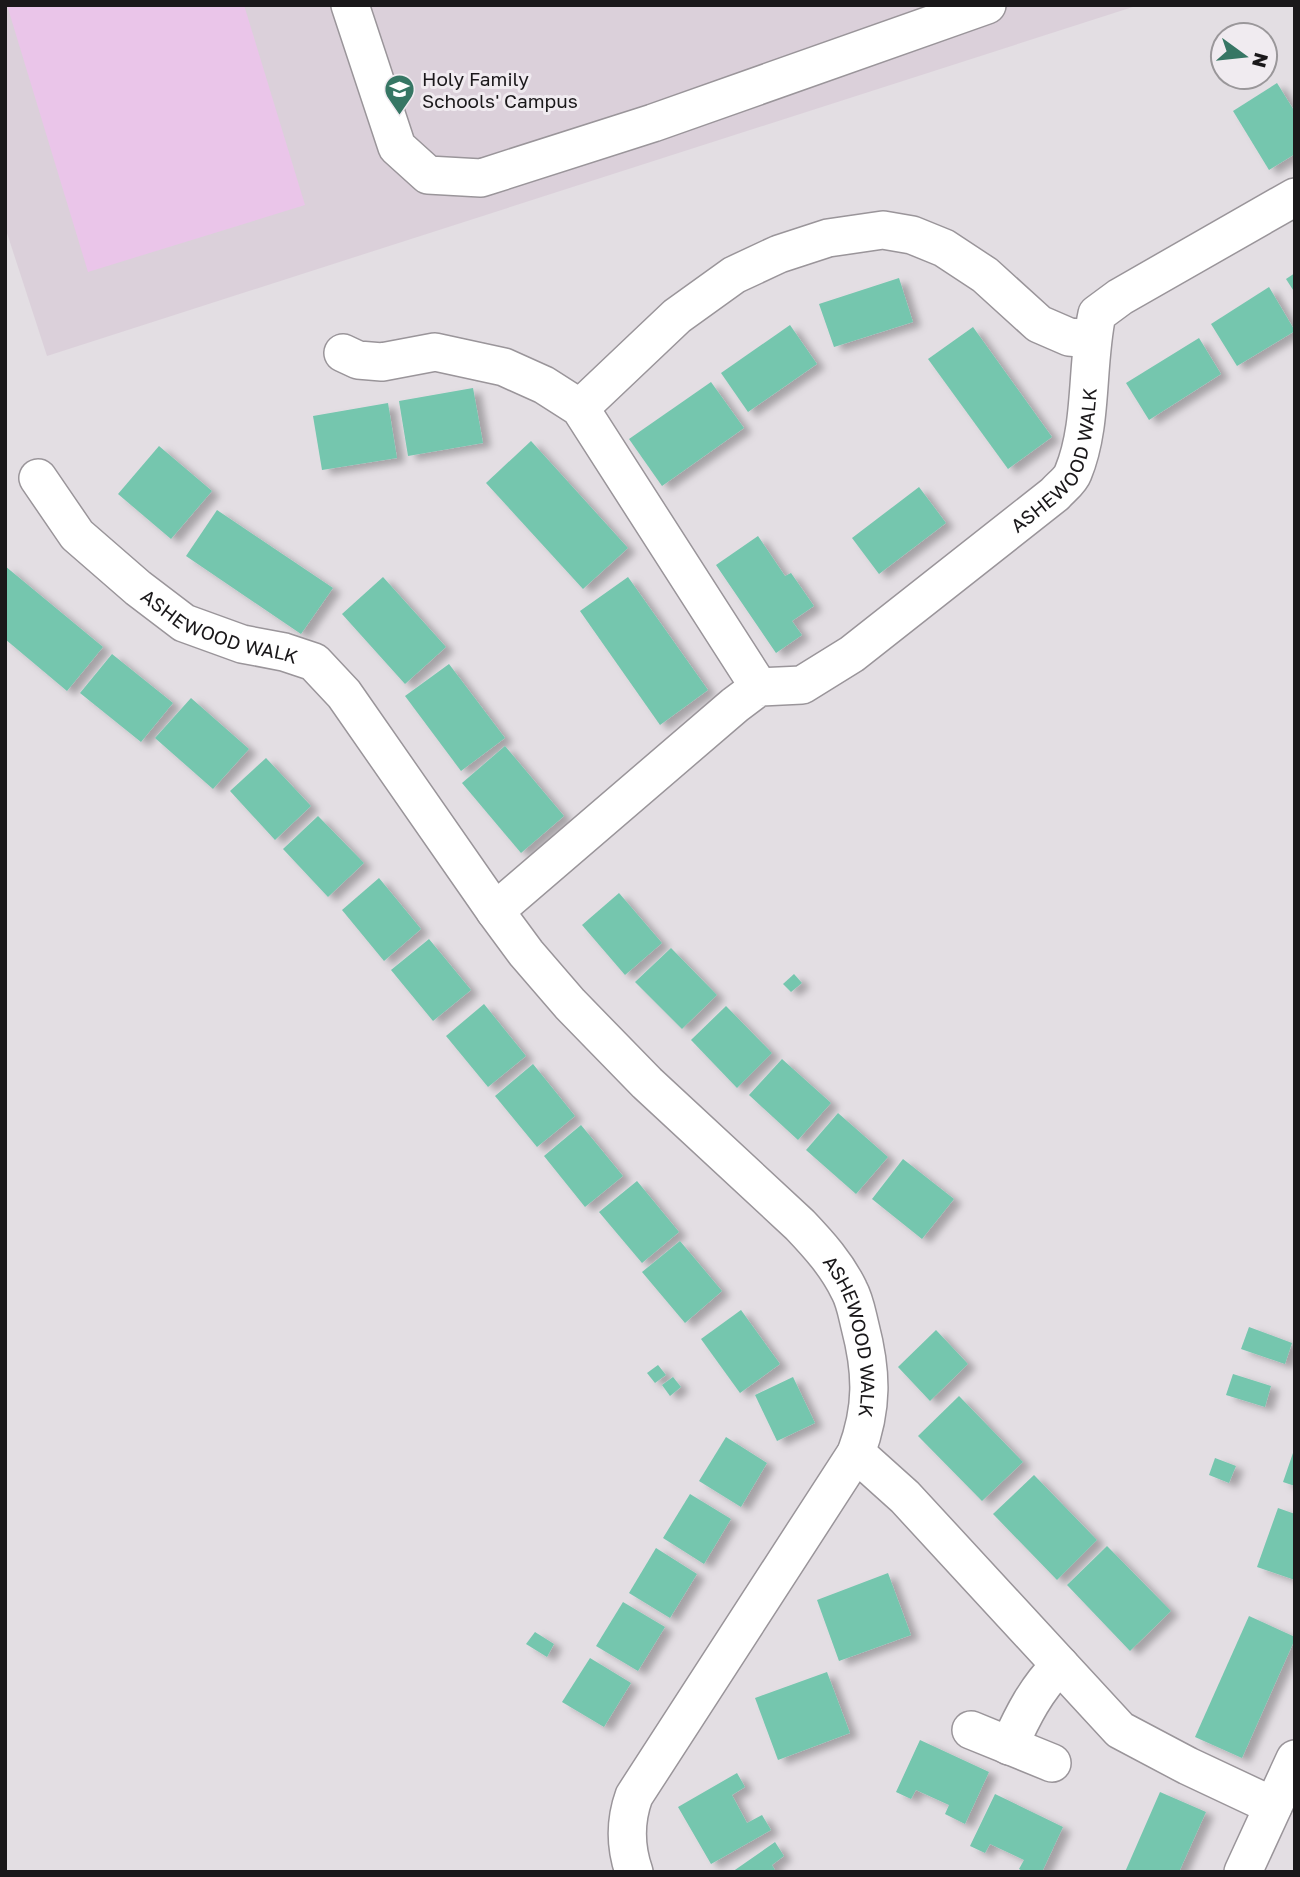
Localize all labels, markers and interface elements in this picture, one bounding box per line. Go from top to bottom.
north arrow [1209,21,1279,91]
text: N [1248,51,1274,70]
place label: Holy Family Schools' Campus [422,67,578,112]
school or university icon: Holy Family Schools' Campus [382,72,416,116]
street label: ASHEWOOD WALK [1005,387,1100,536]
street label: ASHEWOOD WALK [137,584,301,667]
street label: ASHEWOOD WALK [819,1250,881,1419]

